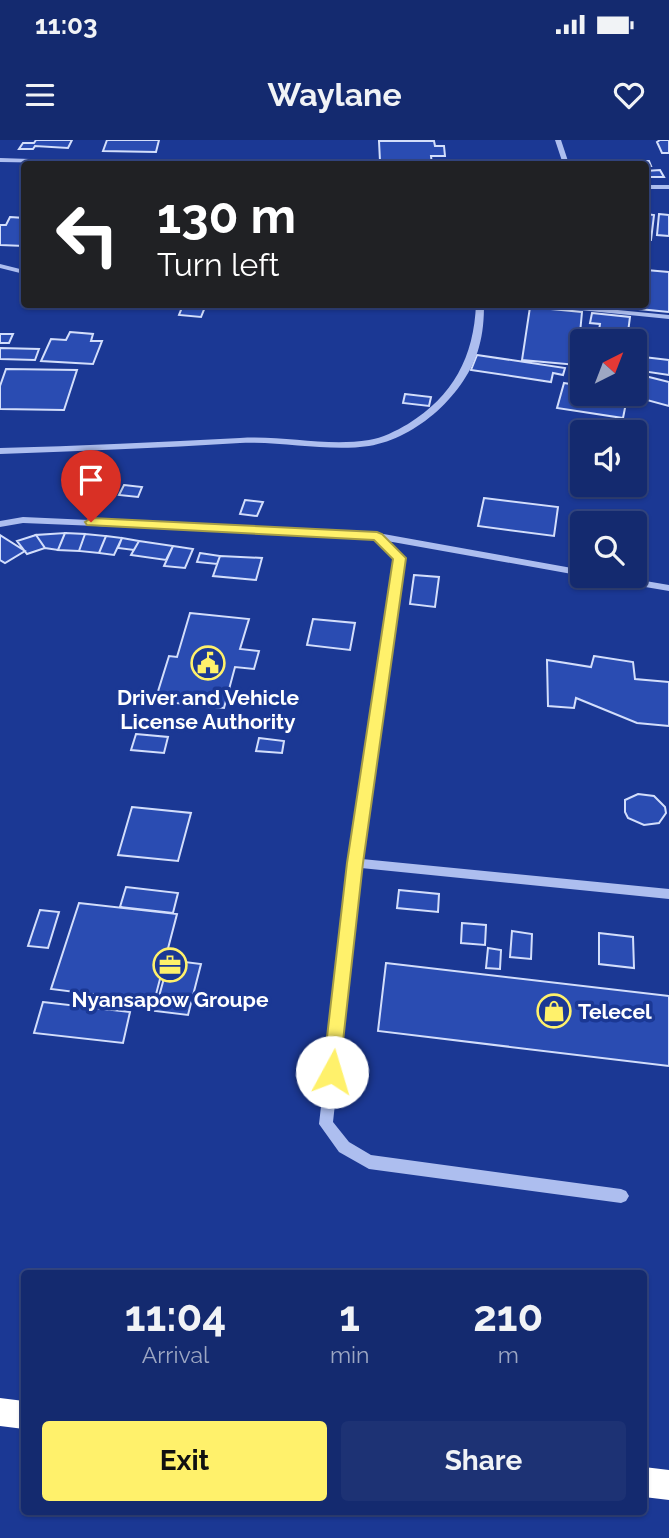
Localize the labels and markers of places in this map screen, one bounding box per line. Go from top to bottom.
pin [61,450,121,522]
public building icon: Driver and Vehicle License Authority [189,644,227,682]
place label: Driver and Vehicle License Authority [117,685,299,734]
office icon: Nyansapow Groupe [151,946,189,984]
place label: Nyansapow Groupe [71,987,269,1012]
shop icon: Telecel [535,992,573,1030]
place label: Telecel [578,999,652,1024]

